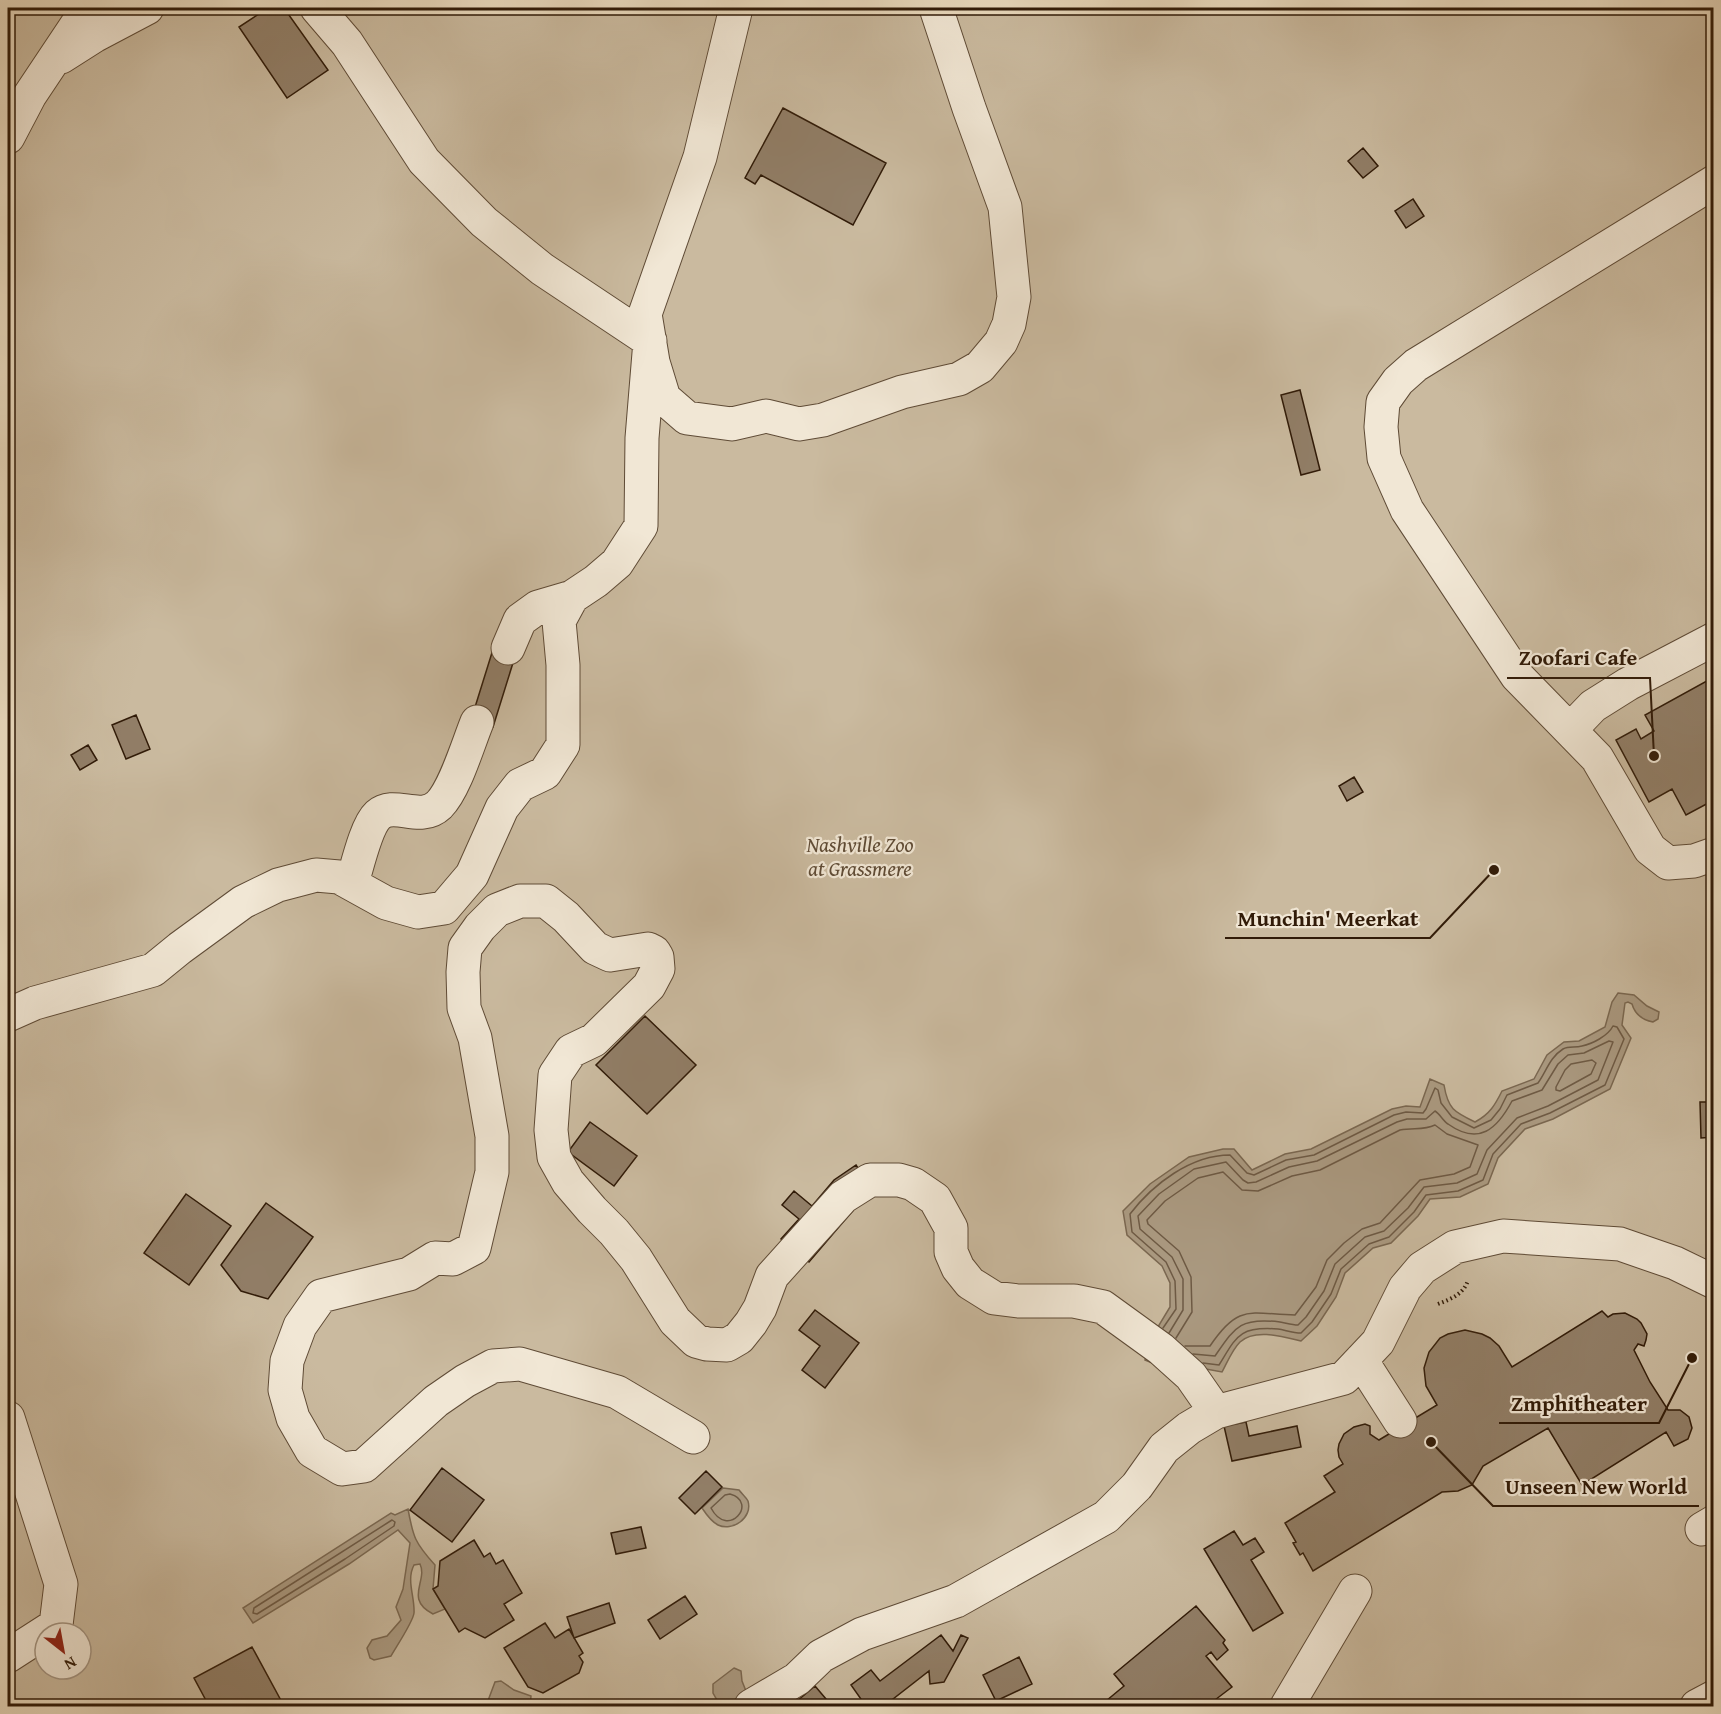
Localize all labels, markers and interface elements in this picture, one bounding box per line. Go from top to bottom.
callout: Zoofari Cafe [1507,638,1650,678]
text: Zoofari Cafe [1519,641,1637,673]
park label: Nashville Zoo at Grassmere [805,829,914,884]
callout: Munchin' Meerkat [1225,898,1430,938]
text: Munchin' Meerkat [1238,902,1419,934]
callout: Zmphitheater [1499,1383,1659,1423]
text: Zmphitheater [1511,1387,1647,1419]
callout: Unseen New World [1493,1466,1699,1506]
text: Unseen New World [1505,1470,1687,1502]
north arrow [33,1621,93,1681]
text: N [60,1651,81,1677]

